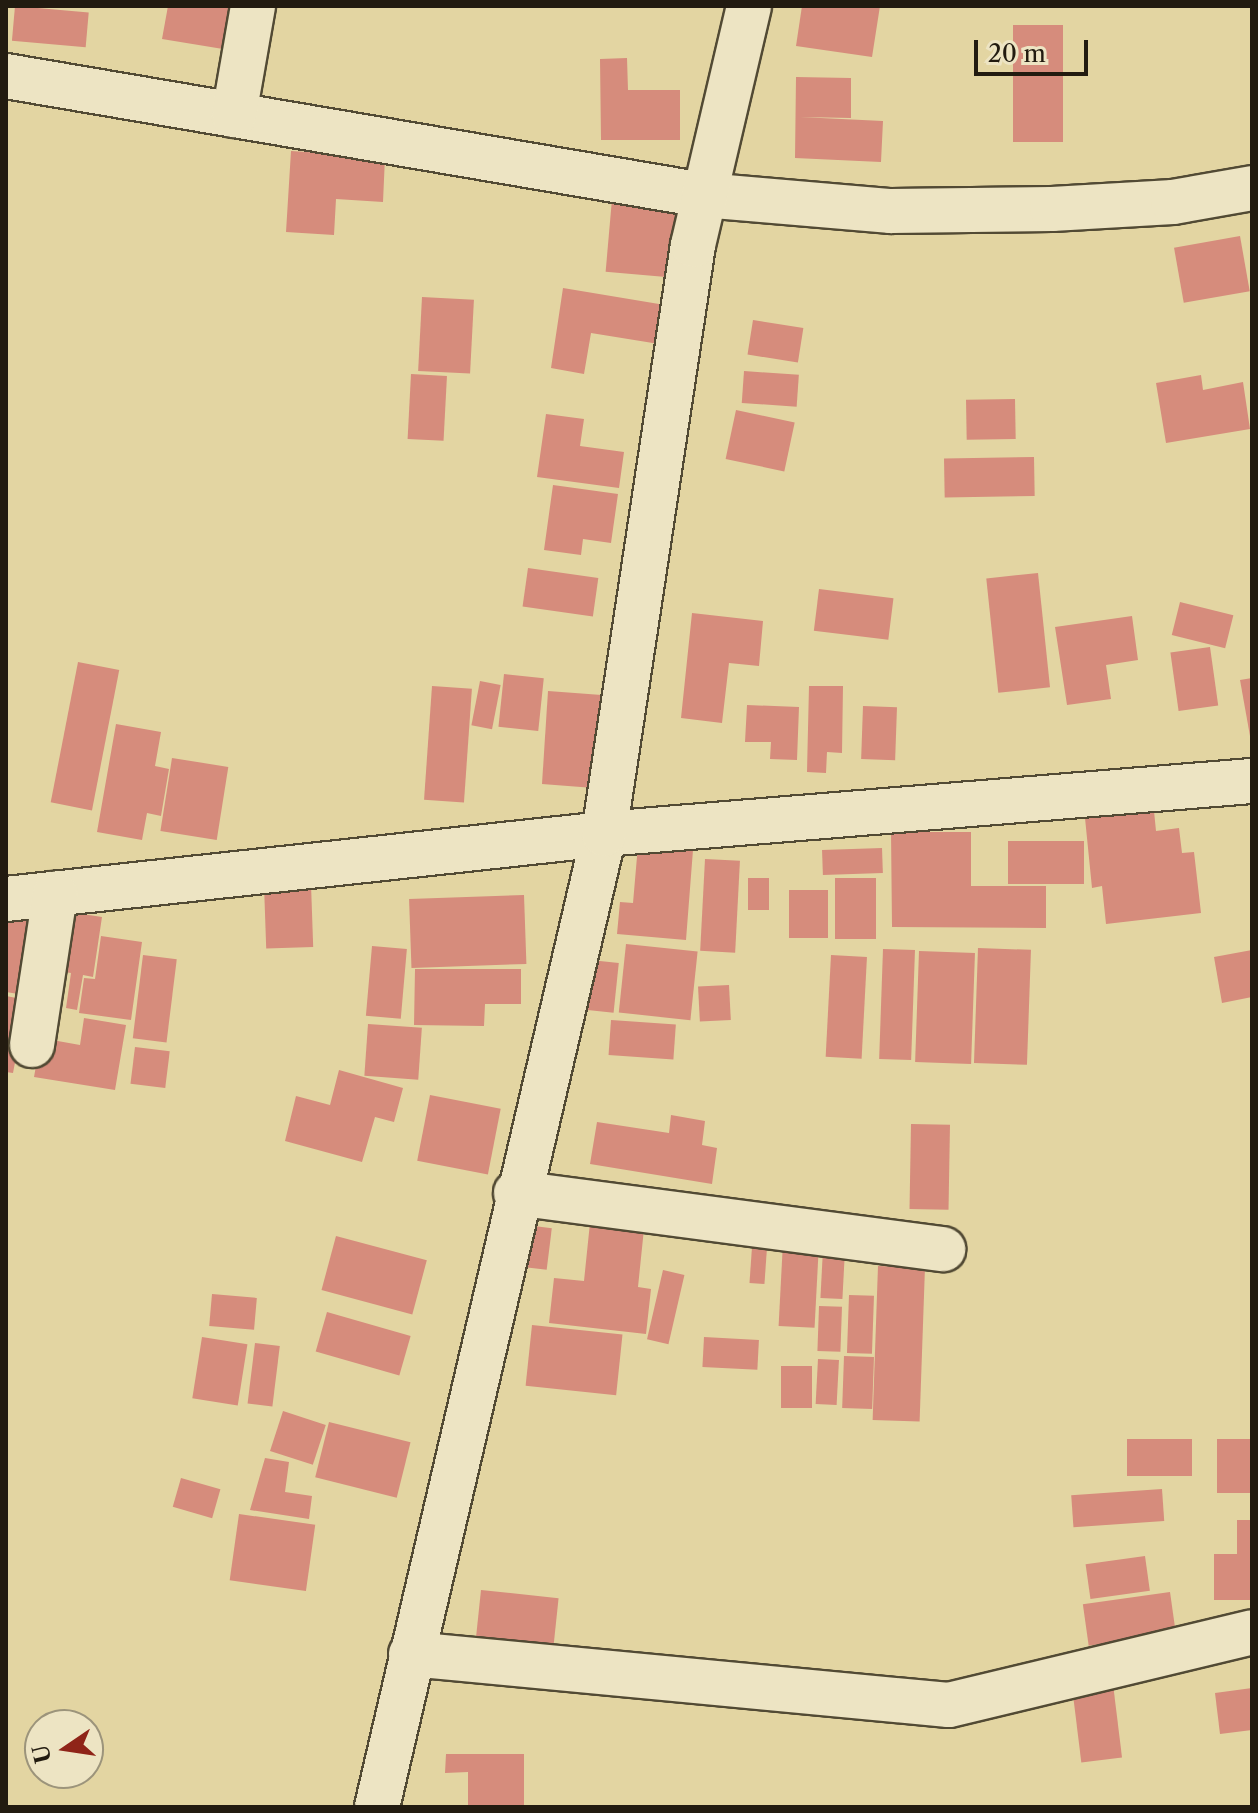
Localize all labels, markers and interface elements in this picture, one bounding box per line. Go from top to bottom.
scale bar [978,24,1092,74]
text: 20 m [988,39,1046,68]
north arrow [24,1709,104,1789]
text: U [27,1742,57,1766]

